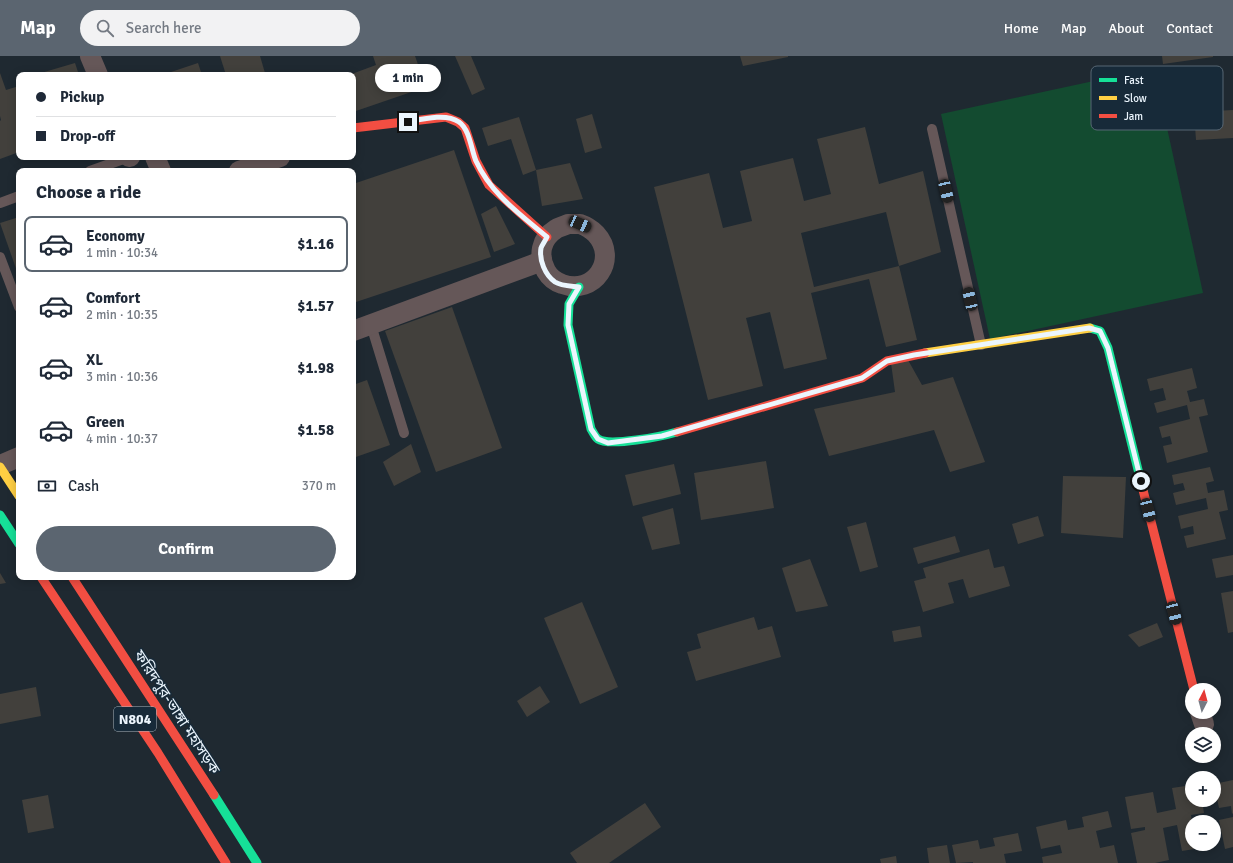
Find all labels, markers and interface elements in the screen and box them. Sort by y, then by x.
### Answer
search box [80,10,360,46]
text: Map [20,16,56,40]
icon: search [94,17,116,39]
text: Search here [126,19,201,37]
text: Home [1004,20,1039,37]
text: Map [1061,20,1086,37]
text: About [1108,20,1144,37]
text: Contact [1166,20,1213,37]
callout: 1 min [375,64,441,92]
legend [1091,66,1223,130]
text: 1 min [392,70,424,86]
text: Fast [1124,74,1144,87]
text: Pickup [60,88,104,106]
text: Slow [1124,92,1147,105]
text: Jam [1124,110,1143,123]
route end [399,113,417,131]
text: Drop-off [60,127,115,145]
car [937,178,955,204]
text: Choose a ride [36,181,141,203]
car [567,214,593,234]
icon: car [38,226,74,262]
text: Economy [86,227,145,245]
text: $1.16 [297,235,334,253]
text: 1 min · 10:34 [86,245,158,261]
car [961,286,979,312]
icon: car [38,288,74,324]
text: Comfort [86,289,140,307]
text: $1.57 [297,297,334,315]
text: 2 min · 10:35 [86,307,158,323]
icon: car [38,350,74,386]
text: XL [86,351,103,369]
text: $1.98 [297,359,334,377]
text: 3 min · 10:36 [86,369,158,385]
icon: car [38,412,74,448]
text: Green [86,413,125,431]
text: $1.58 [297,421,334,439]
text: 4 min · 10:37 [86,431,158,447]
route start [1132,472,1150,490]
icon: cash [36,475,58,497]
text: Cash [68,477,99,495]
text: 370 m [302,478,336,494]
car [1139,497,1157,523]
button: Confirm [36,526,336,572]
car [1165,600,1183,626]
street label: ফরিদপুর-ভাঙ্গা মহাসড়ক [130,646,224,778]
north arrow [1185,683,1221,719]
map controls [1185,683,1221,851]
road number: N804 [114,707,156,731]
button: layers [1185,727,1221,763]
button: + [1185,771,1221,807]
button: − [1185,815,1221,851]

